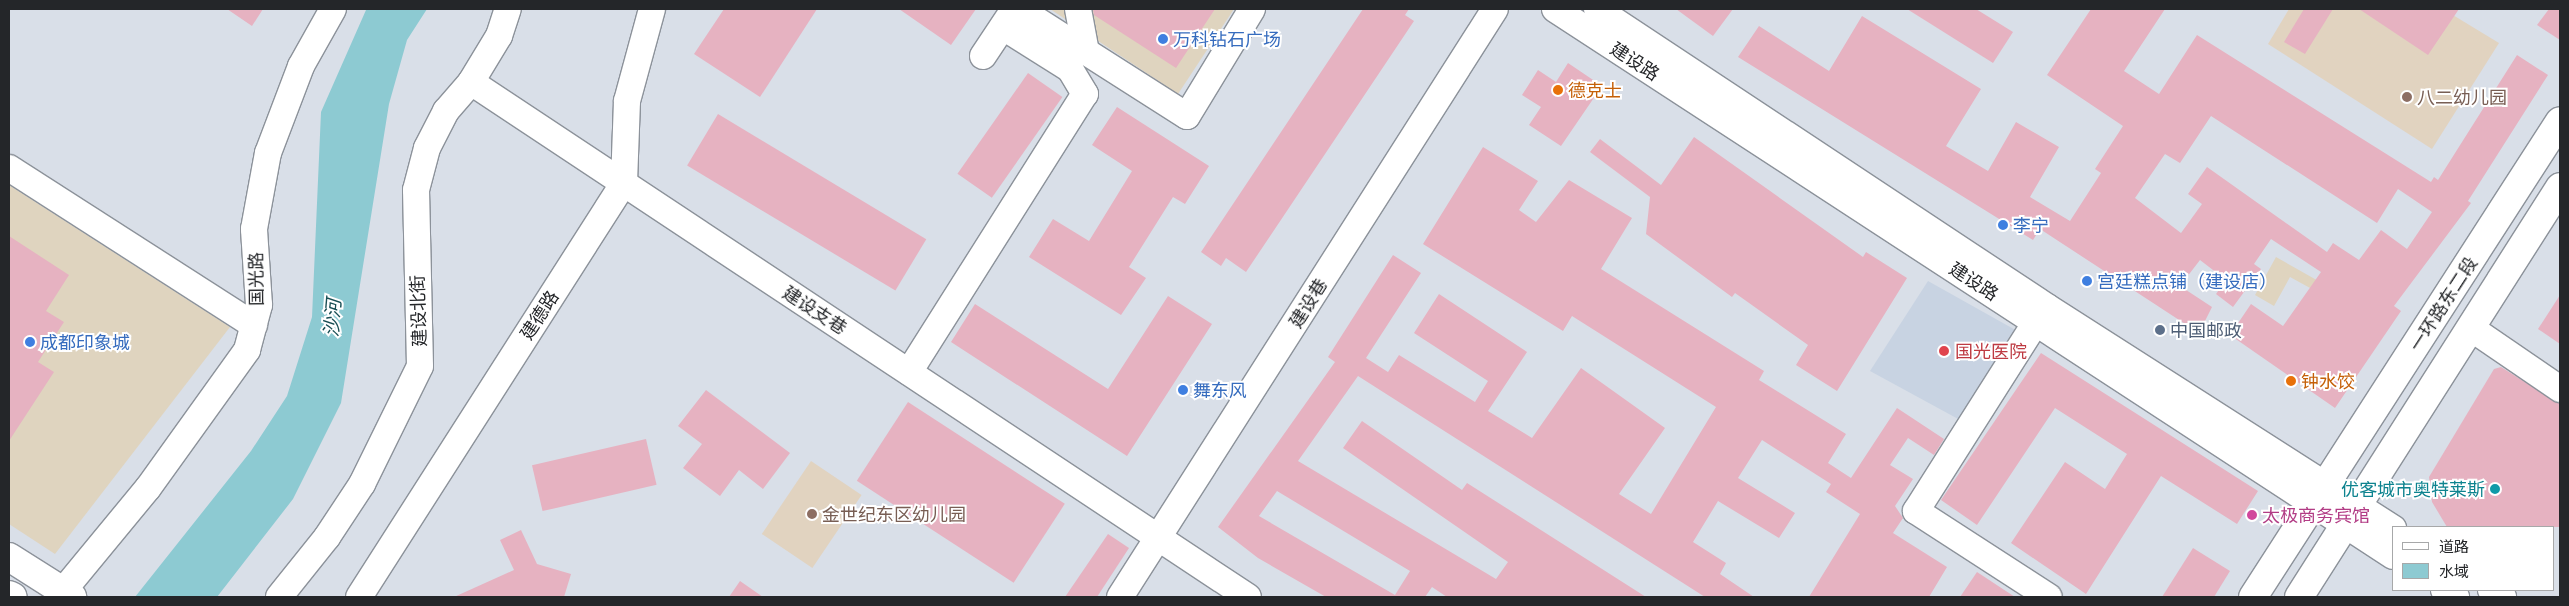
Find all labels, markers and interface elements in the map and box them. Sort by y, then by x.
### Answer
place label: 万科钻石广场 [1173,28,1281,50]
marker: 万科钻石广场 [1157,33,1169,45]
street label: 建设路 [1606,37,1664,85]
place label: 德克士 [1568,79,1622,101]
marker: 德克士 [1552,84,1564,96]
place label: 八二幼儿园 [2417,86,2507,108]
marker: 八二幼儿园 [2401,91,2413,103]
place label: 李宁 [2013,214,2049,236]
marker: 李宁 [1997,219,2009,231]
street label: 国光路 [245,252,267,306]
street label: 一环路东二段 [2405,253,2481,355]
street label: 建设路 [1945,257,2003,305]
place label: 宫廷糕点铺（建设店） [2097,270,2277,292]
street label: 建设巷 [1285,274,1331,332]
street label: 建设北街 [406,275,430,347]
marker: 宫廷糕点铺（建设店） [2081,275,2093,287]
street label: 建设支巷 [779,281,851,339]
street label: 建德路 [515,286,563,344]
water label: 沙河 [320,298,346,338]
place label: 中国邮政 [2170,319,2242,341]
marker: 中国邮政 [2154,324,2166,336]
place label: 成都印象城 [40,331,130,353]
marker: 成都印象城 [24,336,36,348]
place label: 国光医院 [1955,340,2027,362]
marker: 国光医院 [1937,344,1951,358]
place label: 钟水饺 [2301,370,2355,392]
marker: 钟水饺 [2285,375,2297,387]
place label: 舞东风 [1193,379,1247,401]
marker: 舞东风 [1177,384,1189,396]
place label: 优客城市奥特莱斯 [2341,478,2485,500]
marker: 优客城市奥特莱斯 [2489,483,2501,495]
place label: 金世纪东区幼儿园 [822,503,966,525]
place label: 太极商务宾馆 [2262,504,2370,526]
marker: 金世纪东区幼儿园 [806,508,818,520]
marker: 太极商务宾馆 [2246,509,2258,521]
legend [2392,526,2554,591]
text: 道路 [2439,538,2469,555]
text: 水域 [2439,563,2469,580]

